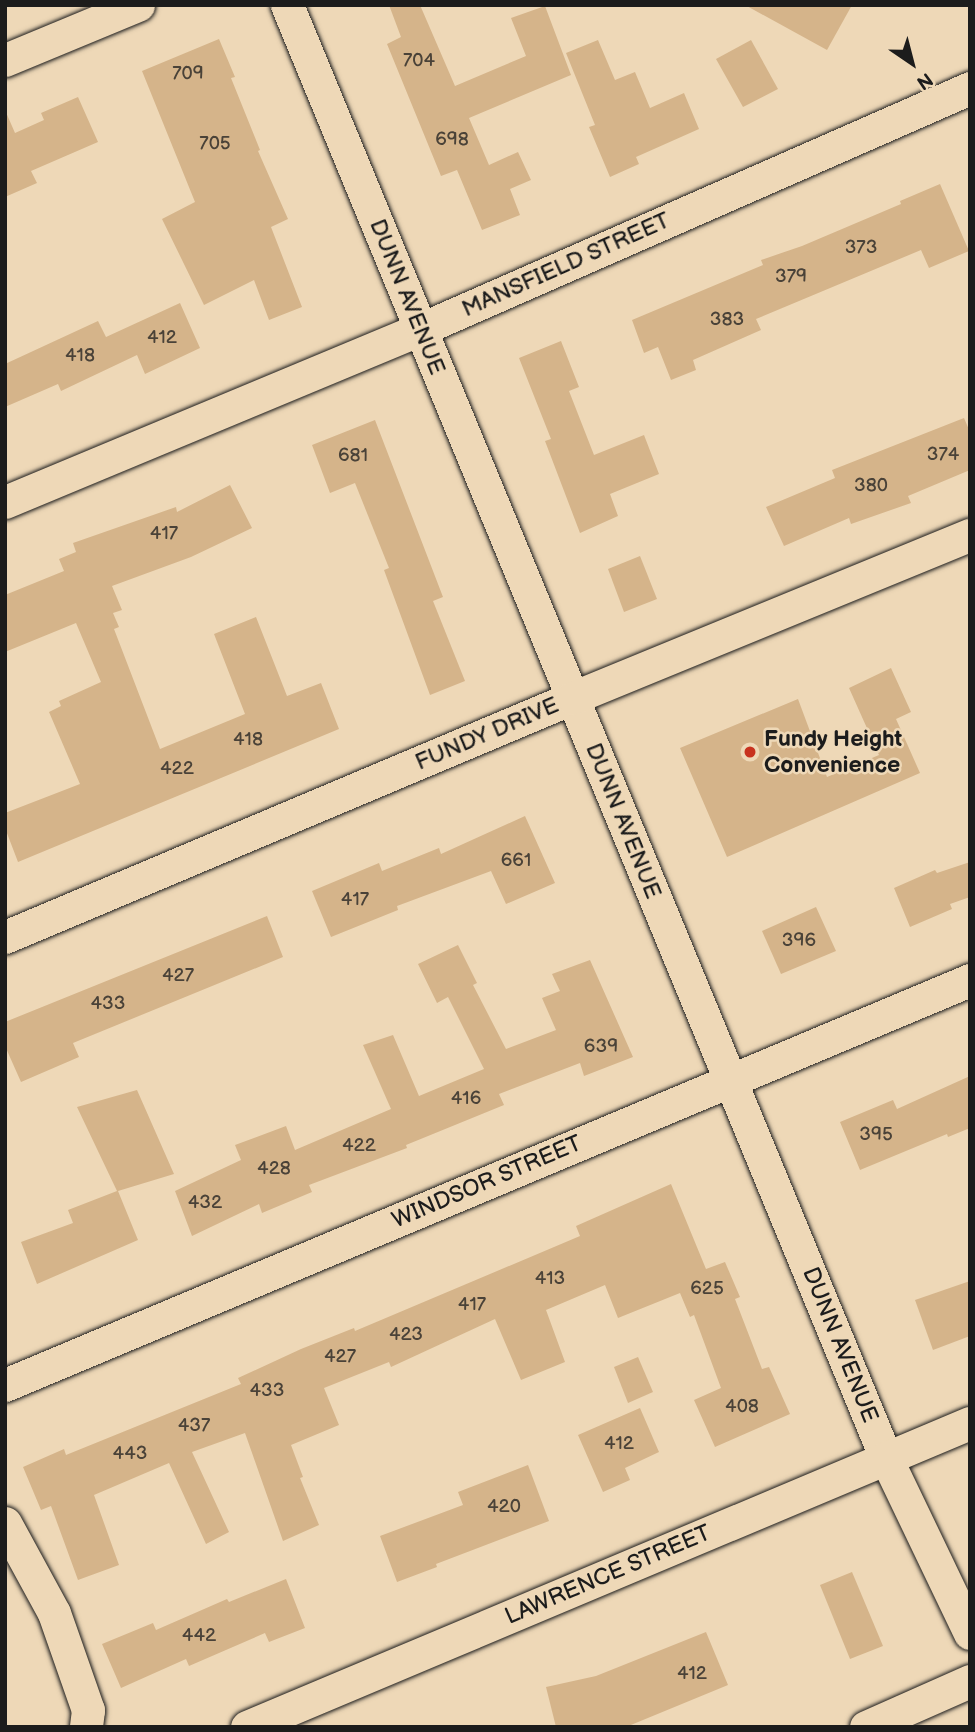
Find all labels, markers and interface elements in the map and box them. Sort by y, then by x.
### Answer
north arrow [877,28,947,98]
house number: 704 [403,50,435,72]
house number: 709 [172,63,204,85]
text: N [912,67,937,94]
house number: 698 [435,129,469,151]
house number: 705 [199,133,231,155]
street label: MANSFIELD STREET [458,207,674,323]
street label: DUNN AVENUE [363,215,451,379]
house number: 373 [845,237,877,259]
house number: 379 [775,266,807,288]
house number: 383 [710,309,744,331]
house number: 412 [147,327,177,349]
house number: 418 [65,345,95,367]
house number: 374 [927,444,959,466]
house number: 681 [338,445,368,467]
house number: 380 [854,475,888,497]
house number: 417 [150,523,178,545]
street label: FUNDY DRIVE [411,691,563,777]
place label: Fundy Height Convenience [764,725,903,779]
house number: 418 [233,729,263,751]
street label: DUNN AVENUE [579,739,667,903]
marker: Fundy Height Convenience [742,744,758,760]
house number: 422 [160,758,194,780]
house number: 661 [501,850,531,872]
house number: 417 [341,889,369,911]
house number: 396 [782,930,816,952]
house number: 427 [162,965,194,987]
house number: 433 [91,993,125,1015]
house number: 639 [584,1036,618,1058]
house number: 416 [451,1088,481,1110]
house number: 395 [859,1124,893,1146]
street label: WINDSOR STREET [388,1129,586,1235]
house number: 422 [342,1135,376,1157]
house number: 428 [257,1158,291,1180]
house number: 432 [188,1192,222,1214]
street label: DUNN AVENUE [796,1263,884,1427]
house number: 413 [535,1268,565,1290]
house number: 625 [690,1278,724,1300]
house number: 417 [458,1294,486,1316]
house number: 423 [389,1324,423,1346]
house number: 427 [324,1346,356,1368]
house number: 433 [250,1380,284,1402]
house number: 408 [725,1396,759,1418]
house number: 437 [178,1415,210,1437]
house number: 412 [604,1433,634,1455]
house number: 443 [113,1443,147,1465]
house number: 420 [487,1496,521,1518]
street label: LAWRENCE STREET [501,1519,715,1631]
house number: 442 [182,1625,216,1647]
house number: 412 [677,1663,707,1685]

